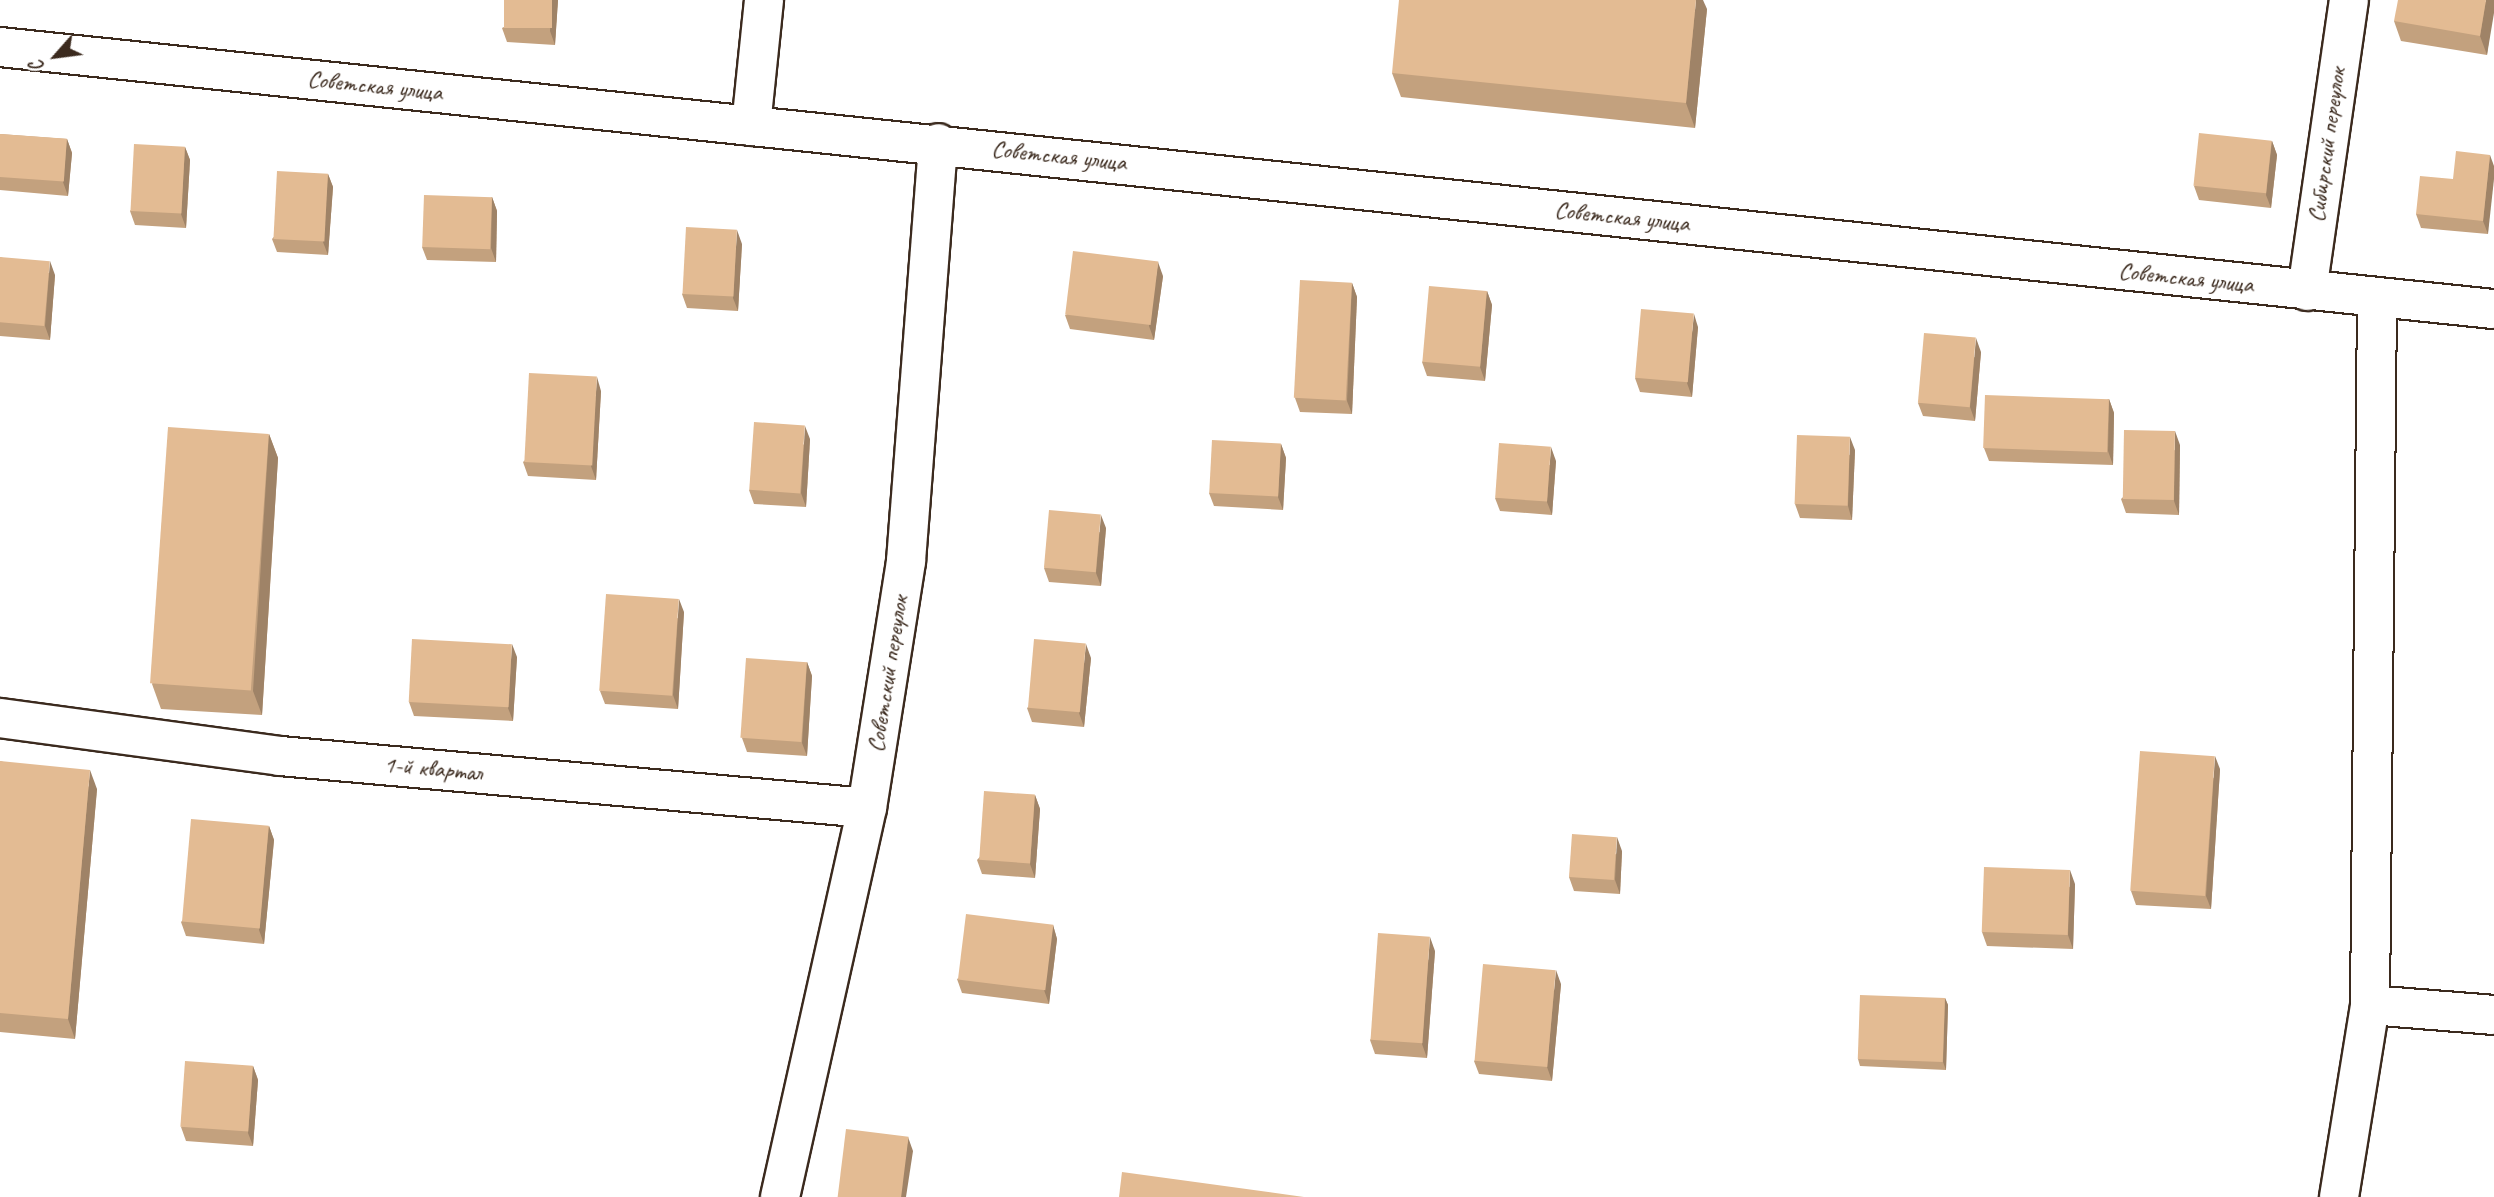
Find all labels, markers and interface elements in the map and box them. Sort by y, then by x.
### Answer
north arrow [21,21,91,91]
text: С [25,56,50,76]
street label: Советская улица [305,64,445,108]
street label: Сибирский переулок [2302,66,2352,224]
street label: Советская улица [989,134,1129,178]
street label: Советская улица [1552,195,1692,239]
street label: Советская улица [2116,256,2256,300]
street label: Советский переулок [861,594,915,754]
street label: 1-й квартал [383,750,483,788]

